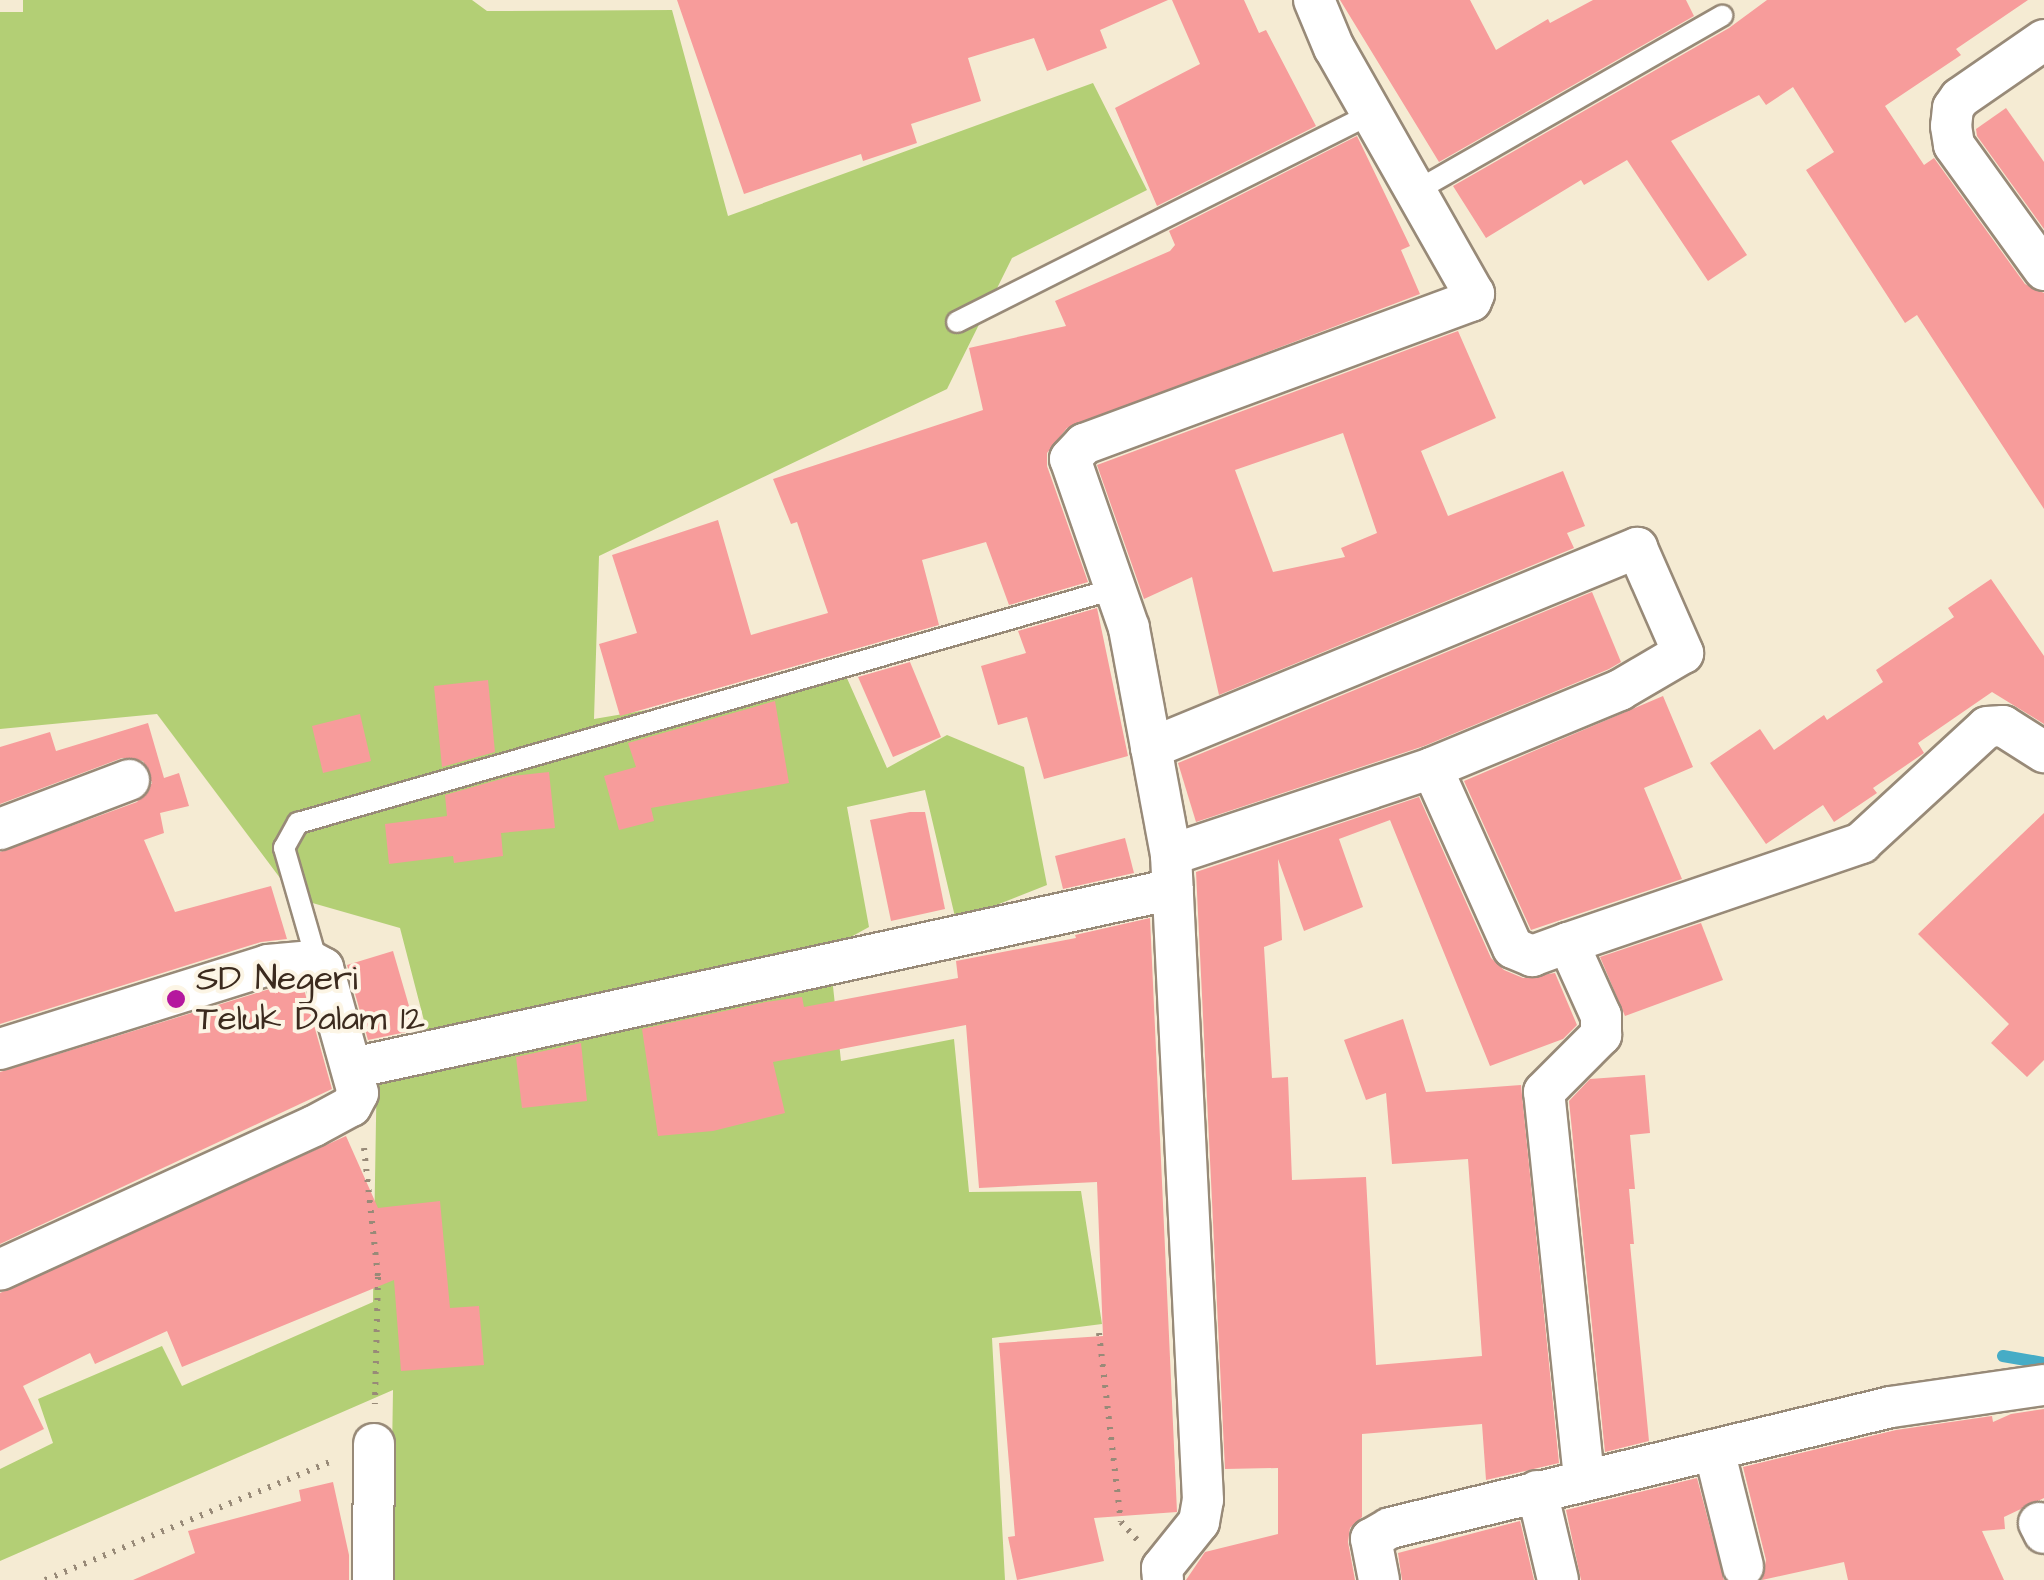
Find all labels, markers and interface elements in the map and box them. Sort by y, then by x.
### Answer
place label: SD Negeri Teluk Dalam 12 [196,958,425,1040]
marker: SD Negeri Teluk Dalam 12 [165,988,187,1010]

